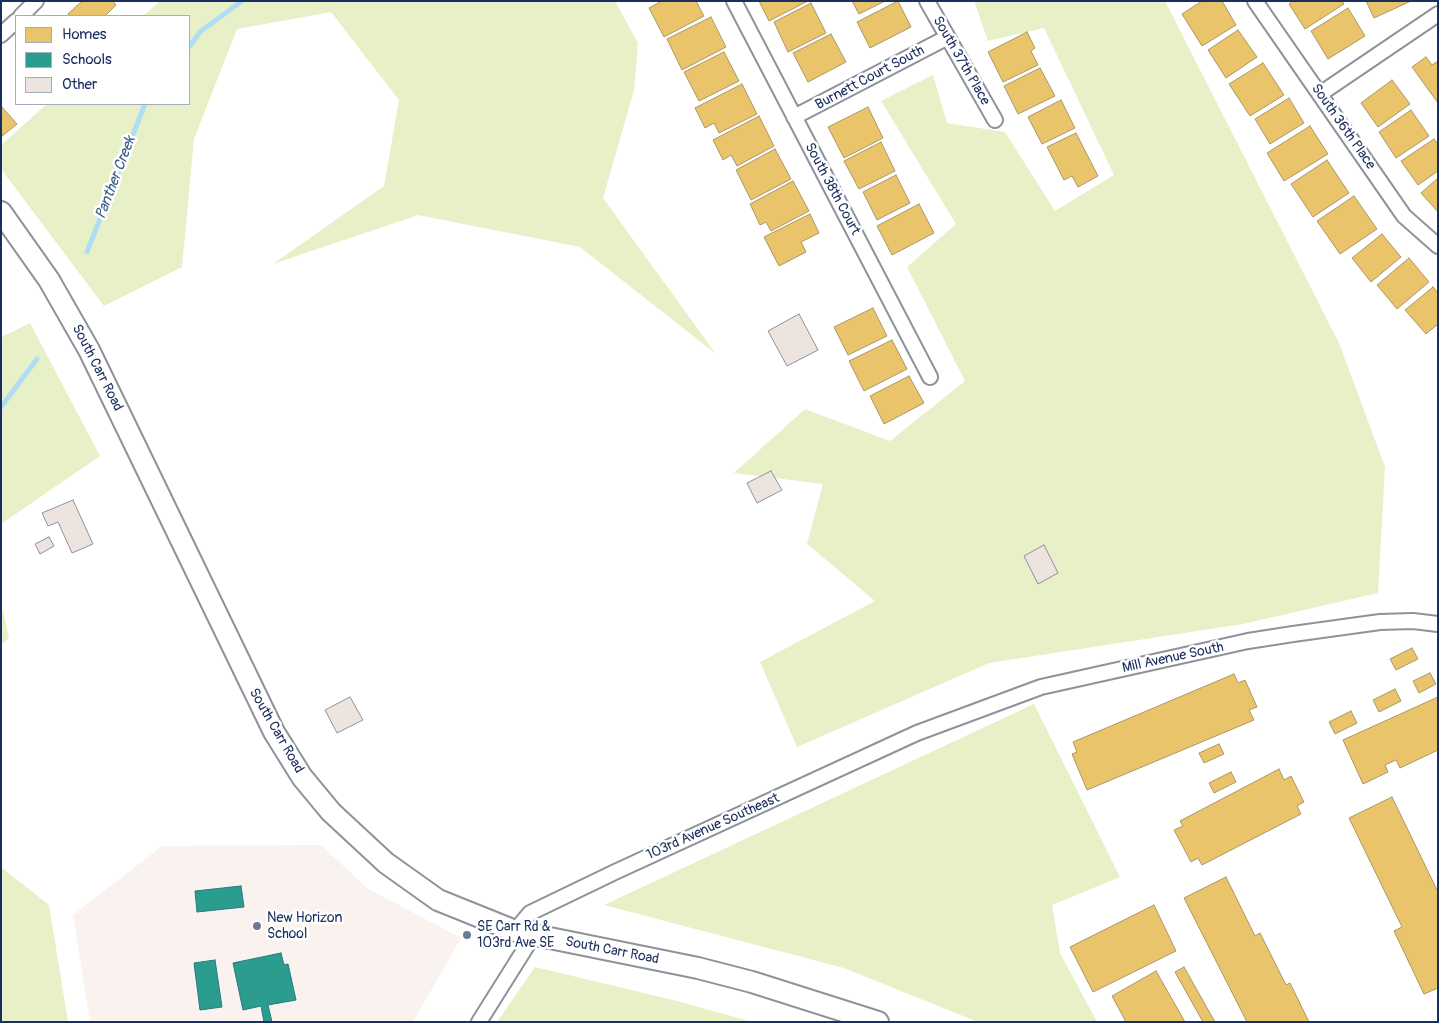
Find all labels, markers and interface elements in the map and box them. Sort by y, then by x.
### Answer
street label: South 37th Place [929,13,993,109]
legend [15,15,190,105]
text: Homes [62,25,107,44]
street label: Burnett Court South [813,42,927,114]
text: Schools [62,50,112,69]
text: Other [62,75,97,94]
street label: South 36th Place [1307,81,1379,173]
water label: Panther Creek [92,134,140,222]
street label: South 38th Court [801,140,863,238]
street label: South Carr Road [68,322,126,414]
street label: Mill Avenue South [1121,639,1225,677]
street label: South Carr Road [245,686,307,776]
street label: 103rd Avenue Southeast [644,790,782,864]
place label: New Horizon School [267,910,342,942]
place label: SE Carr Rd & 103rd Ave SE [477,919,554,952]
marker: New Horizon School [251,920,263,932]
marker: SE Carr Rd & 103rd Ave SE [461,929,473,941]
street label: South Carr Road [564,934,660,968]

